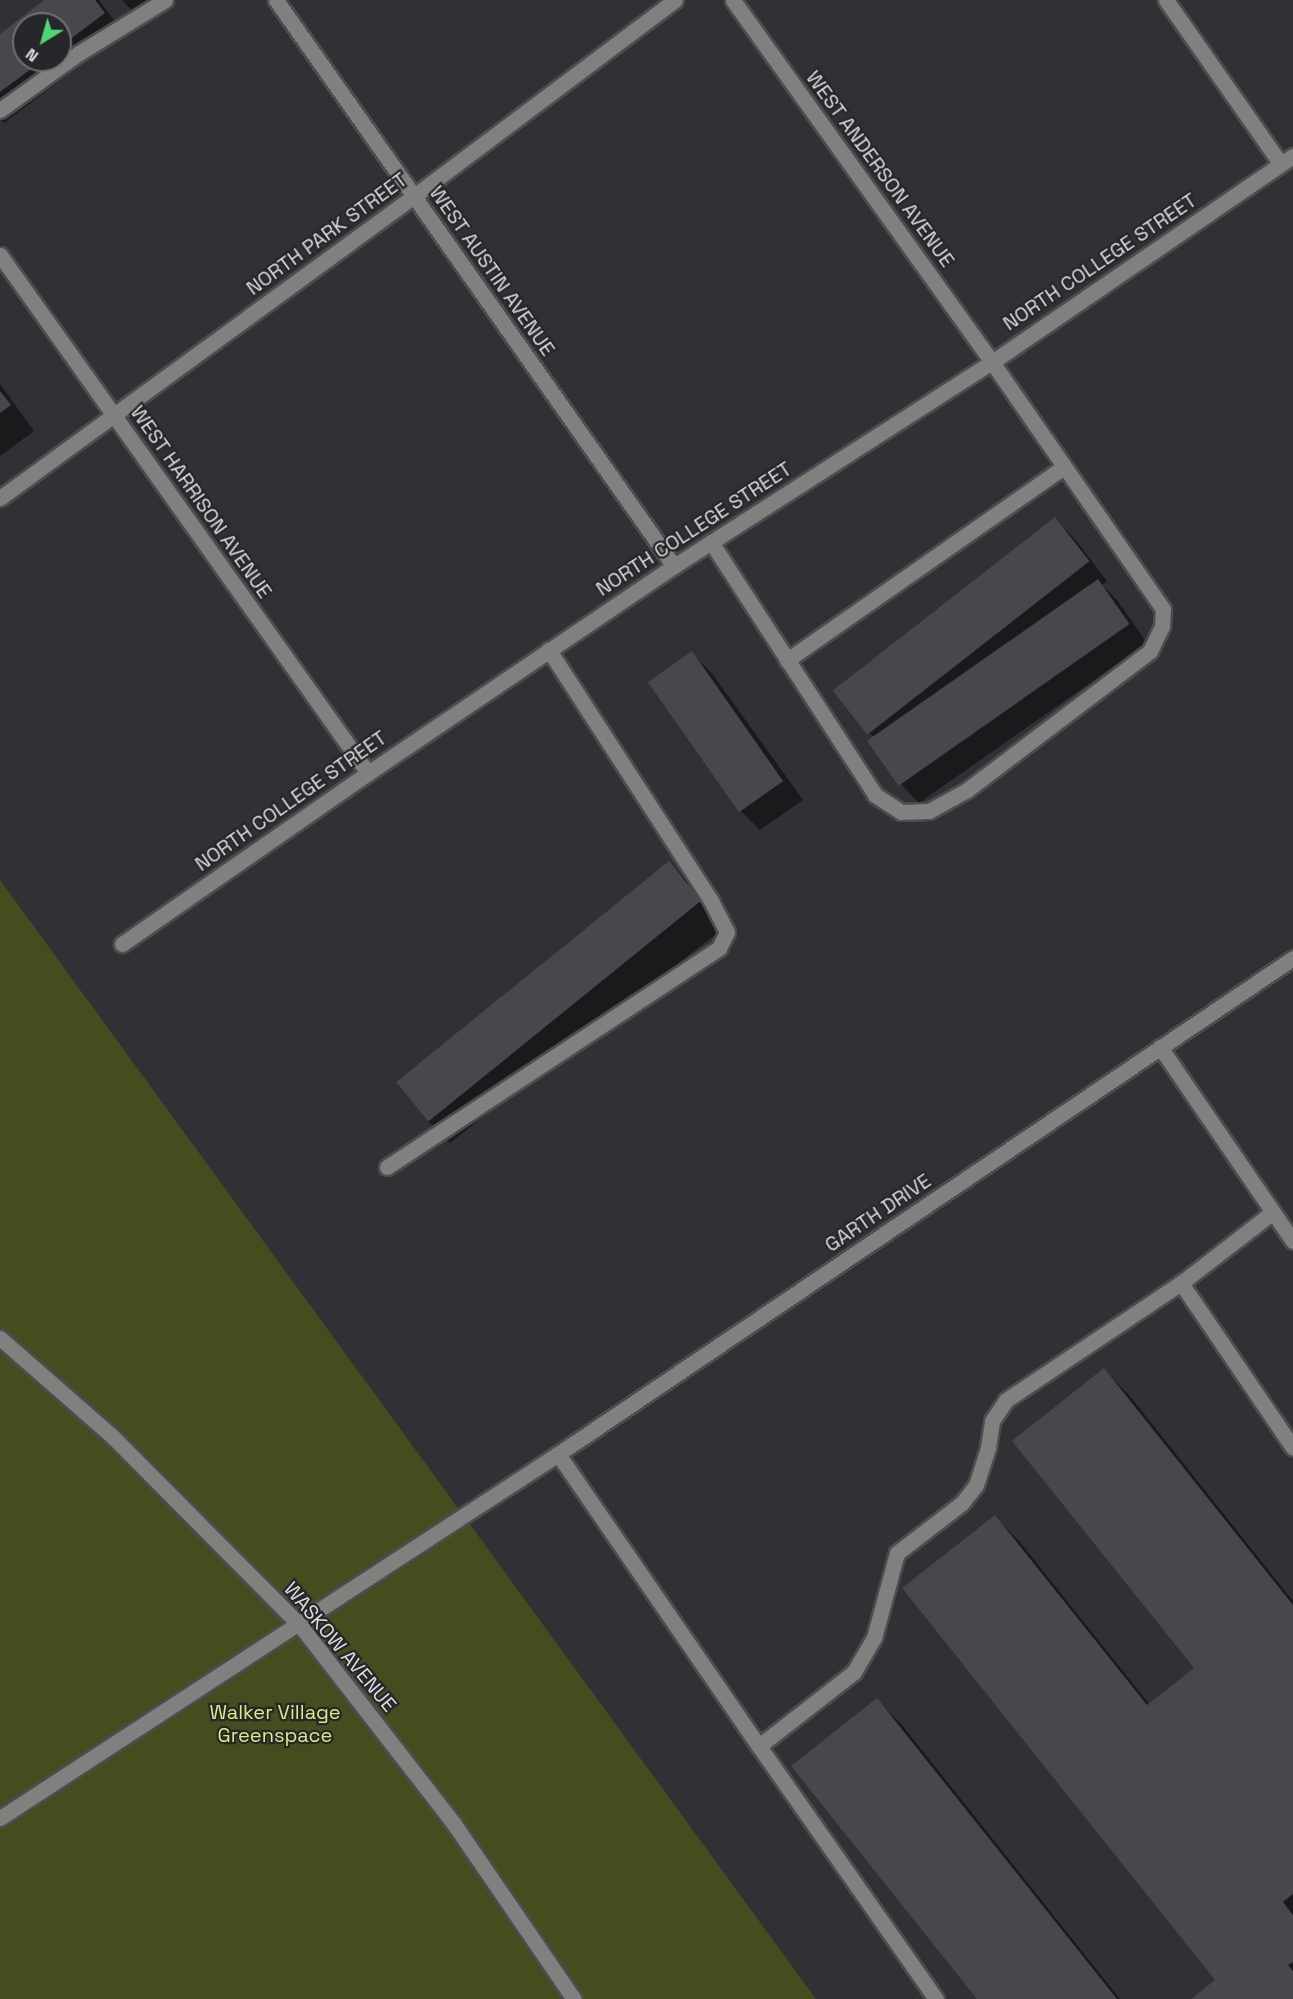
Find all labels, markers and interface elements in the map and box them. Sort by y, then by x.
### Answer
north arrow [12,12,72,72]
text: N [21,44,43,67]
street label: WEST ANDERSON AVENUE [801,66,959,272]
street label: NORTH PARK STREET [242,168,412,300]
street label: WEST AUSTIN AVENUE [424,181,560,361]
street label: NORTH COLLEGE STREET [999,188,1201,336]
street label: WEST HARRISON AVENUE [125,401,277,603]
street label: NORTH COLLEGE STREET [592,457,796,601]
street label: NORTH COLLEGE STREET [191,726,391,876]
street label: GARTH DRIVE [820,1169,936,1257]
street label: WASKOW AVENUE [279,1577,401,1717]
park label: Walker Village Greenspace [209,1701,341,1748]

